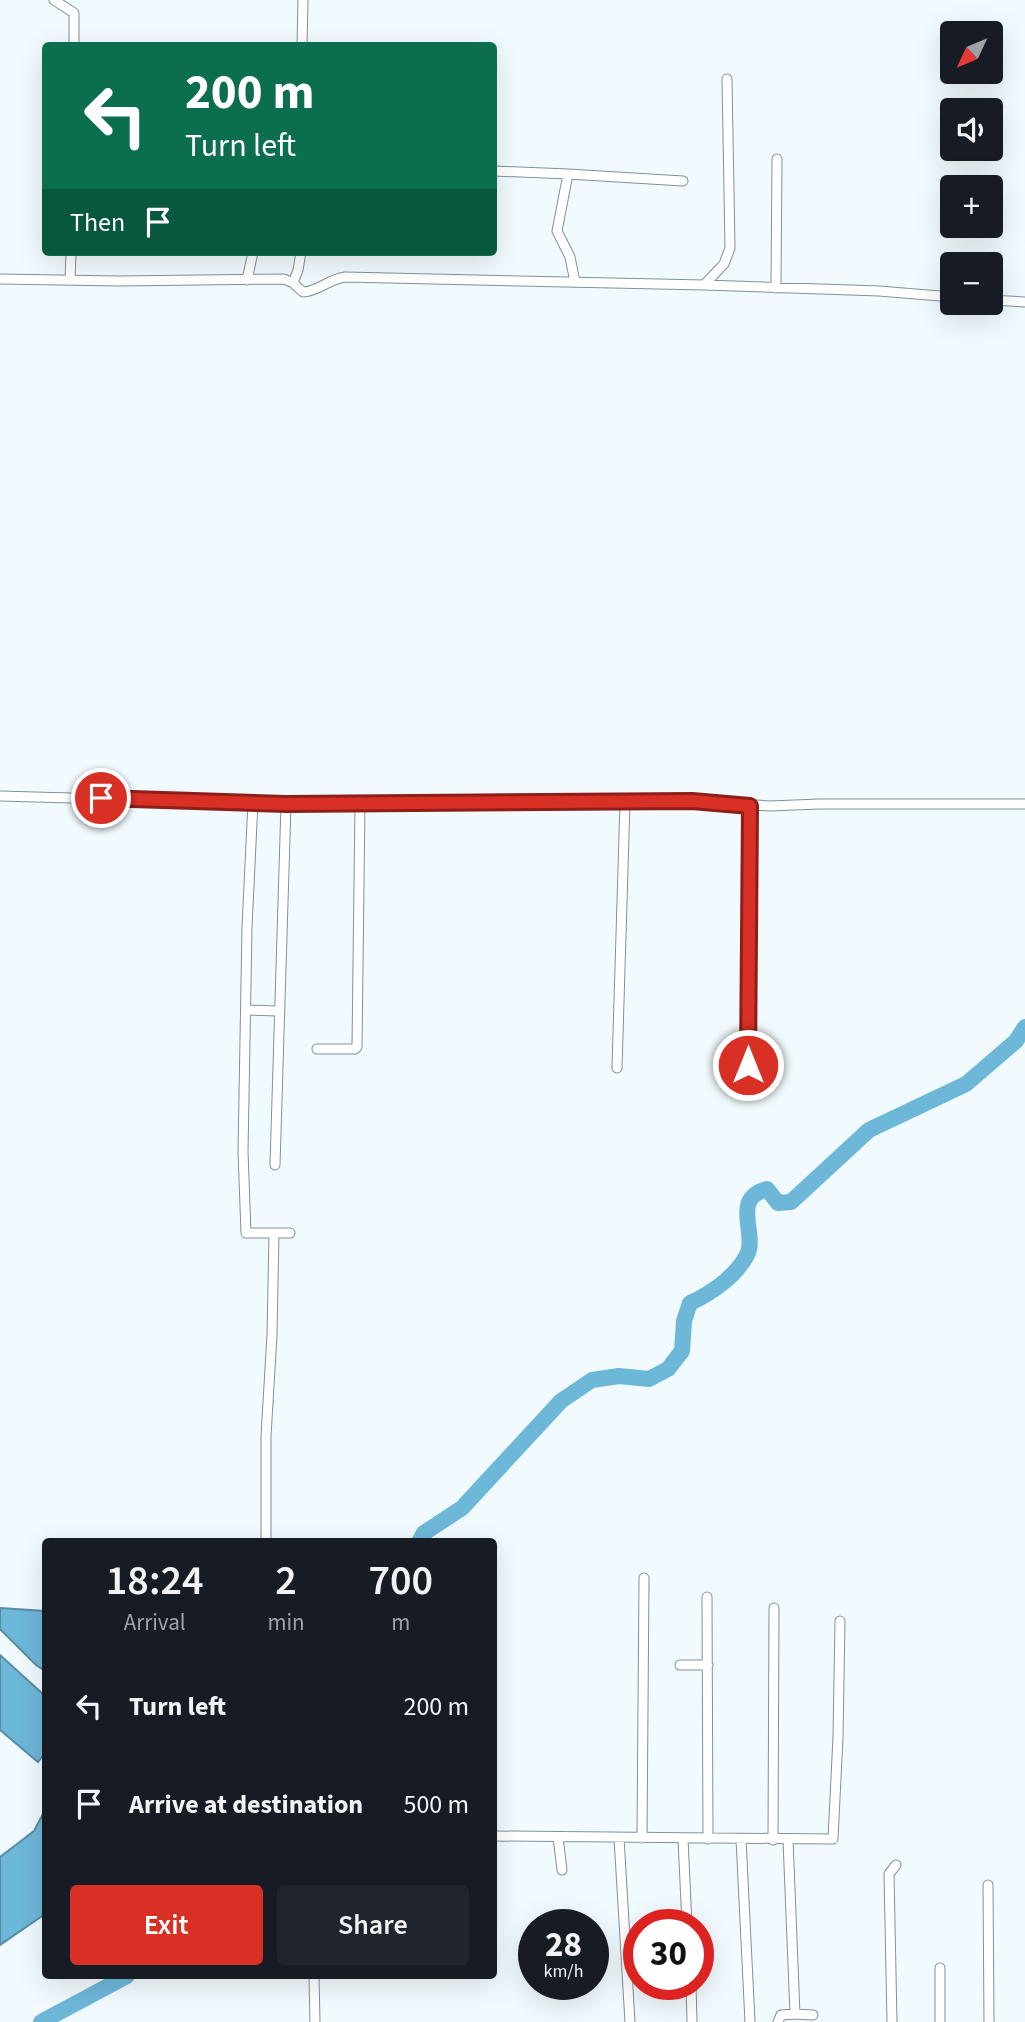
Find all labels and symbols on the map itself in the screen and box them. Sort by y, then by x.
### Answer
north arrow [940,21,1003,84]
pin [71,768,131,828]
position arrow [711,1028,785,1102]
speed limit sign: 30 [623,1909,714,2000]

